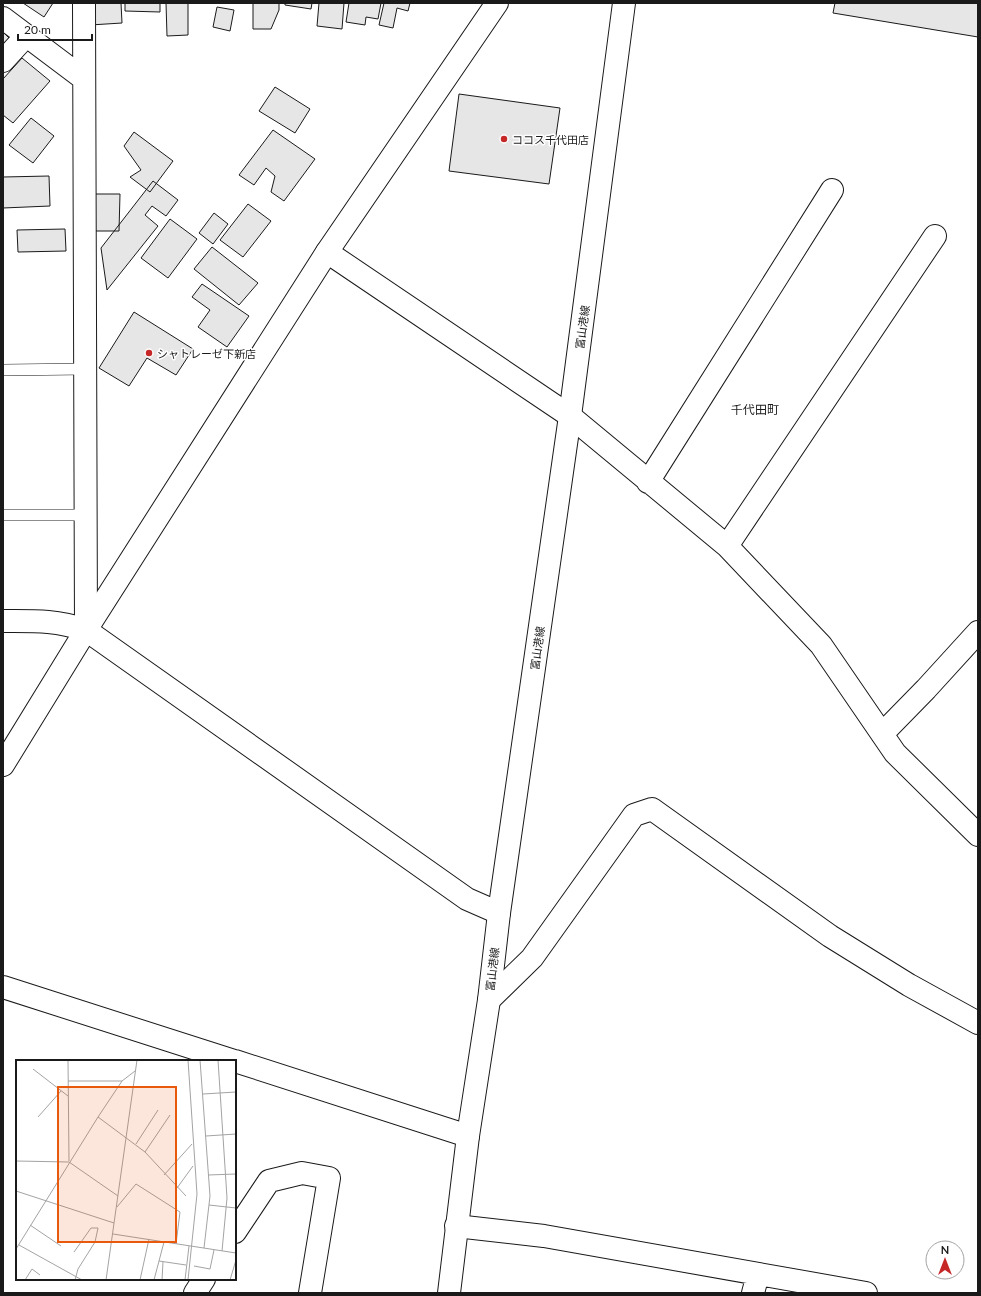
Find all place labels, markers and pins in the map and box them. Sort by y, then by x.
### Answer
place label: ココス千代田店 [512,133,589,146]
marker: ココス千代田店 [499,134,509,144]
place label: シャトレーゼ下新店 [157,347,256,360]
marker: シャトレーゼ下新店 [144,348,154,358]

